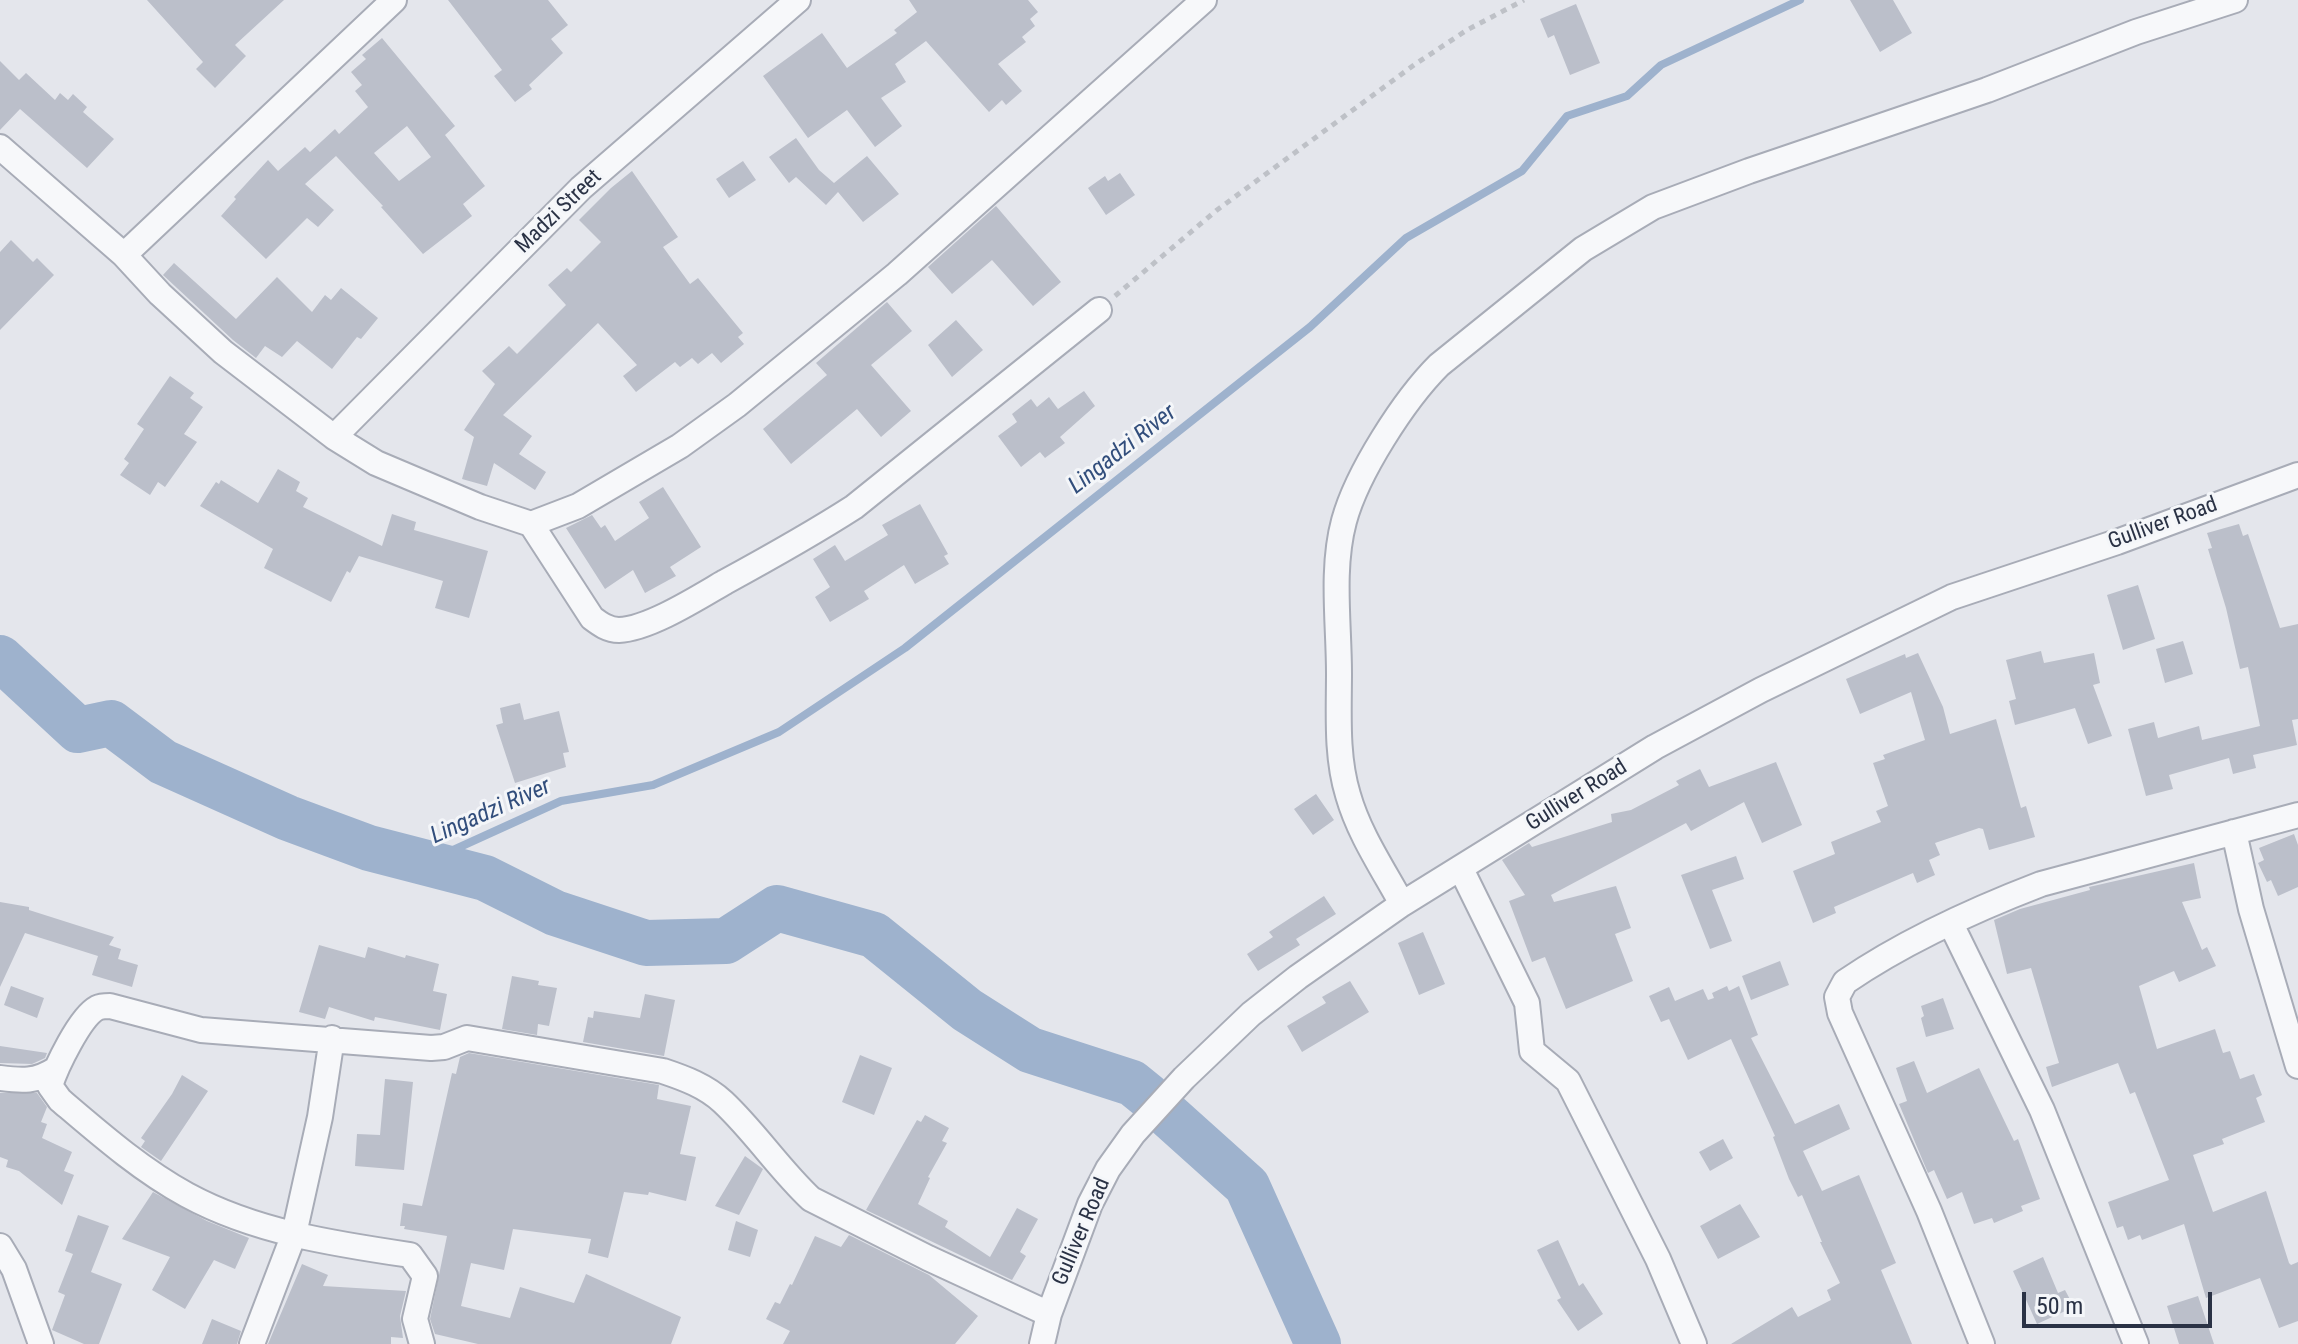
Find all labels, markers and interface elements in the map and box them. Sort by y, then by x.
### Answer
street label: Madzi Street [510,165,608,259]
water label: Lingadzi River [1064,399,1182,501]
street label: Gulliver Road [2105,492,2221,556]
street label: Gulliver Road [1522,755,1632,837]
water label: Lingadzi River [426,773,556,851]
street label: Gulliver Road [1048,1174,1116,1290]
scale bar [2026,1276,2216,1326]
text: 50 m [2036,1292,2083,1320]

